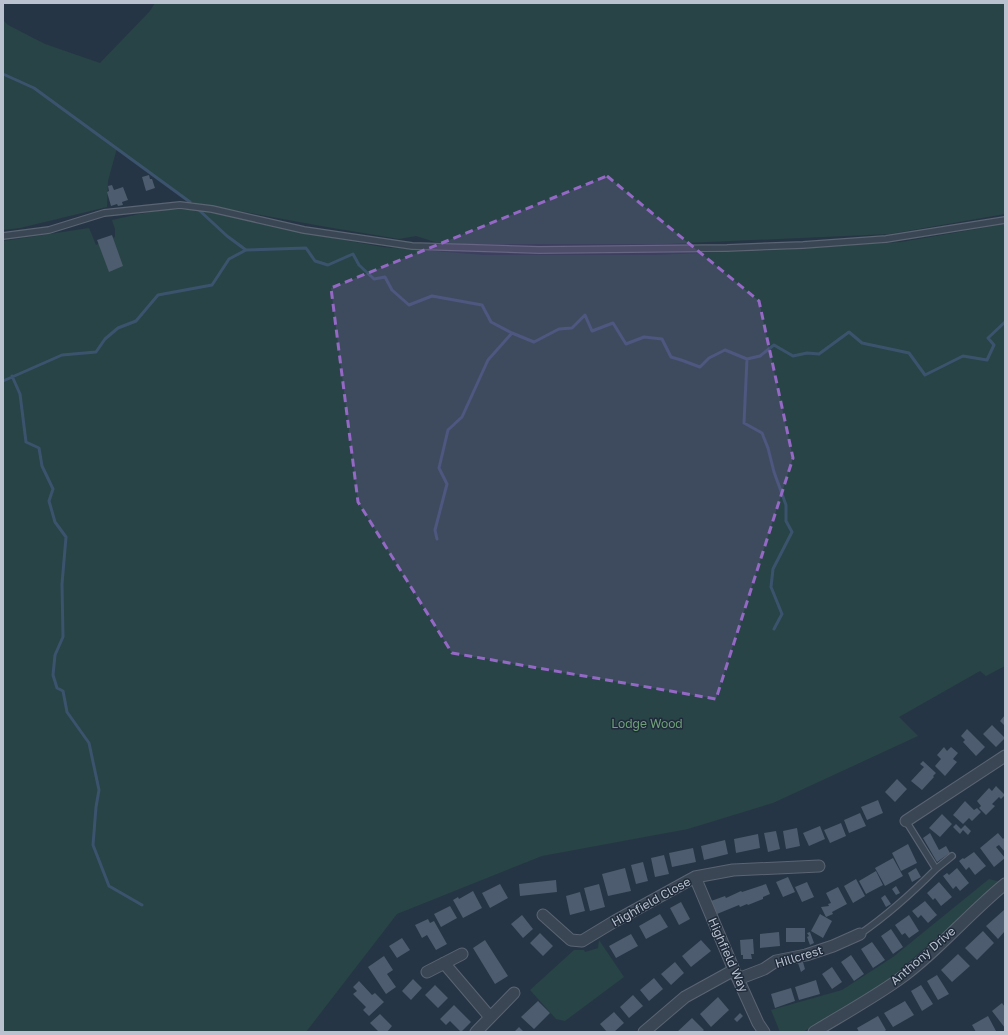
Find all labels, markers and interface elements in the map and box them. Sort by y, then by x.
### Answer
park label: Lodge Wood [611,716,683,731]
street label: Highfield Close [609,874,693,929]
street label: Highfield Way [705,915,752,995]
street label: Anthony Drive [887,923,958,988]
street label: Hillcrest [773,942,825,971]

